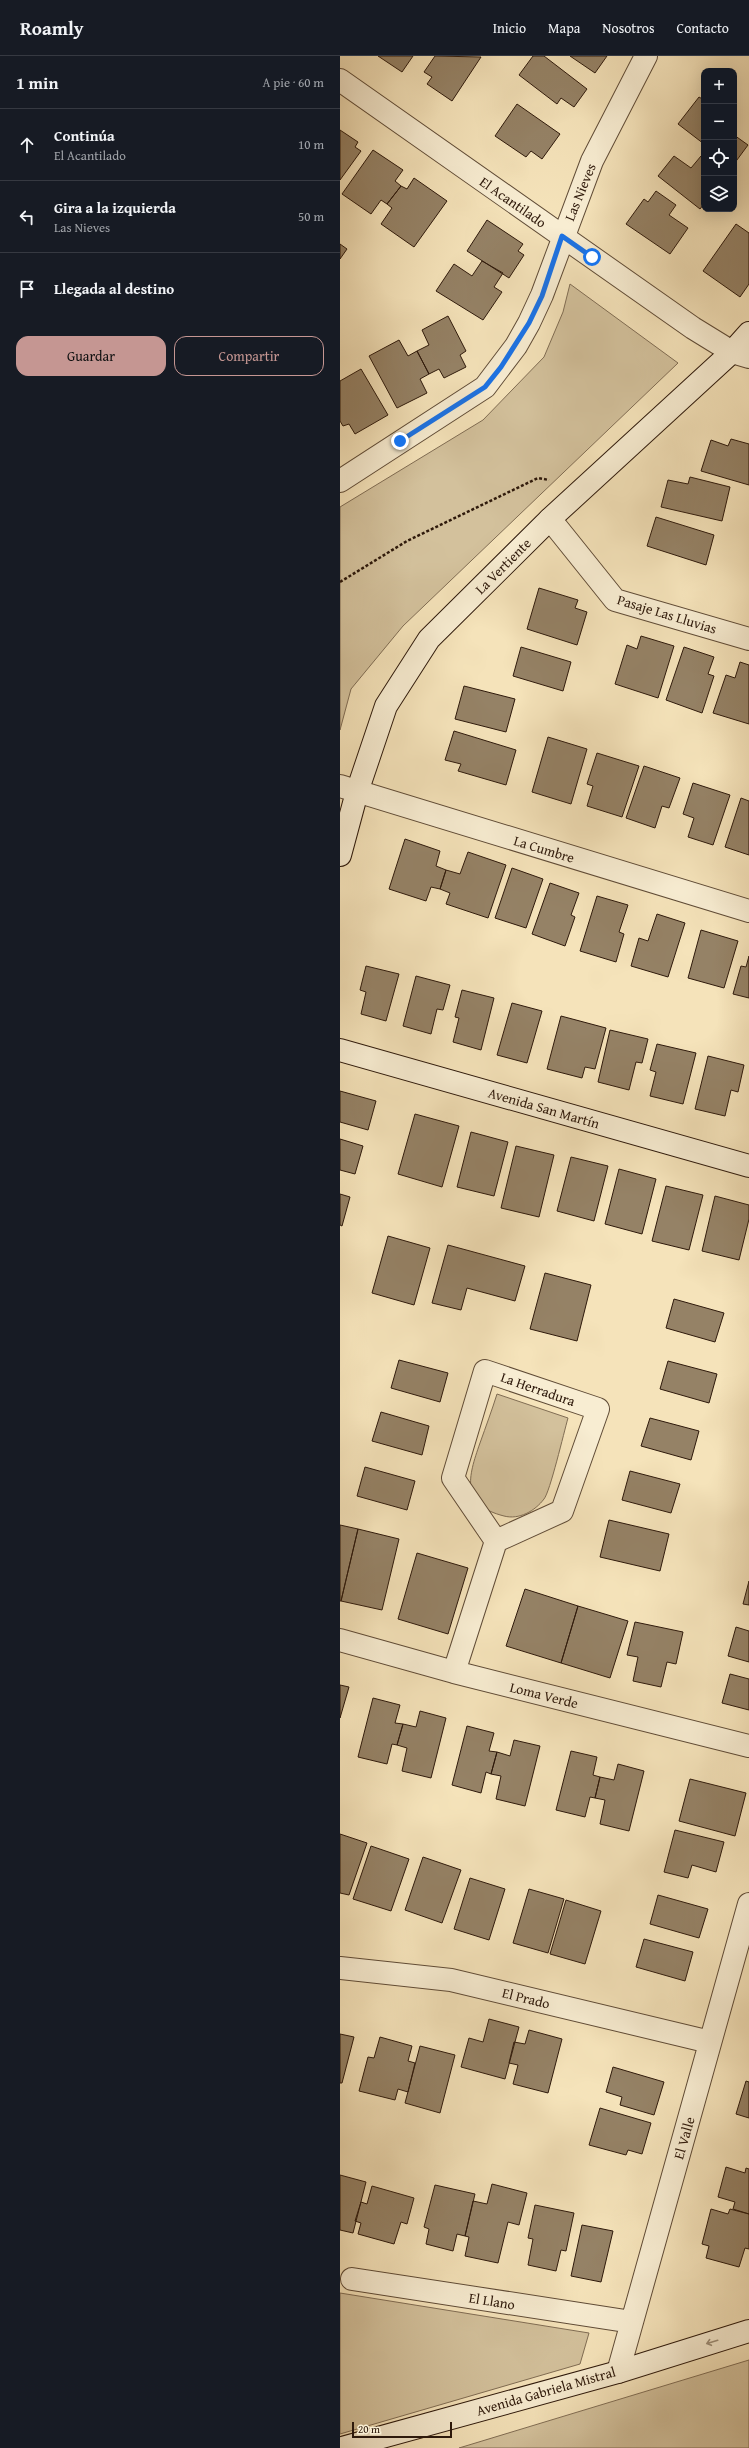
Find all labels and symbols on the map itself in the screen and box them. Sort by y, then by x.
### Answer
street label: Las Nieves [559,160,601,224]
street label: El Acantilado [476,172,550,232]
route start [583,248,601,266]
route end [391,432,409,450]
street label: La Vertiente [470,533,536,599]
street label: Pasaje Las Lluvias [615,589,719,639]
street label: La Cumbre [511,830,577,868]
street label: Avenida San Martín [486,1083,602,1133]
street label: La Herradura [498,1367,578,1411]
street label: Loma Verde [508,1677,581,1713]
street label: El Prado [500,1982,552,2014]
street label: El Valle [668,2114,700,2162]
street label: El Llano [467,2287,517,2315]
one-way arrow [706,2339,718,2347]
street label: Avenida Gabriela Mistral [474,2362,618,2420]
scale bar [352,2420,452,2439]

